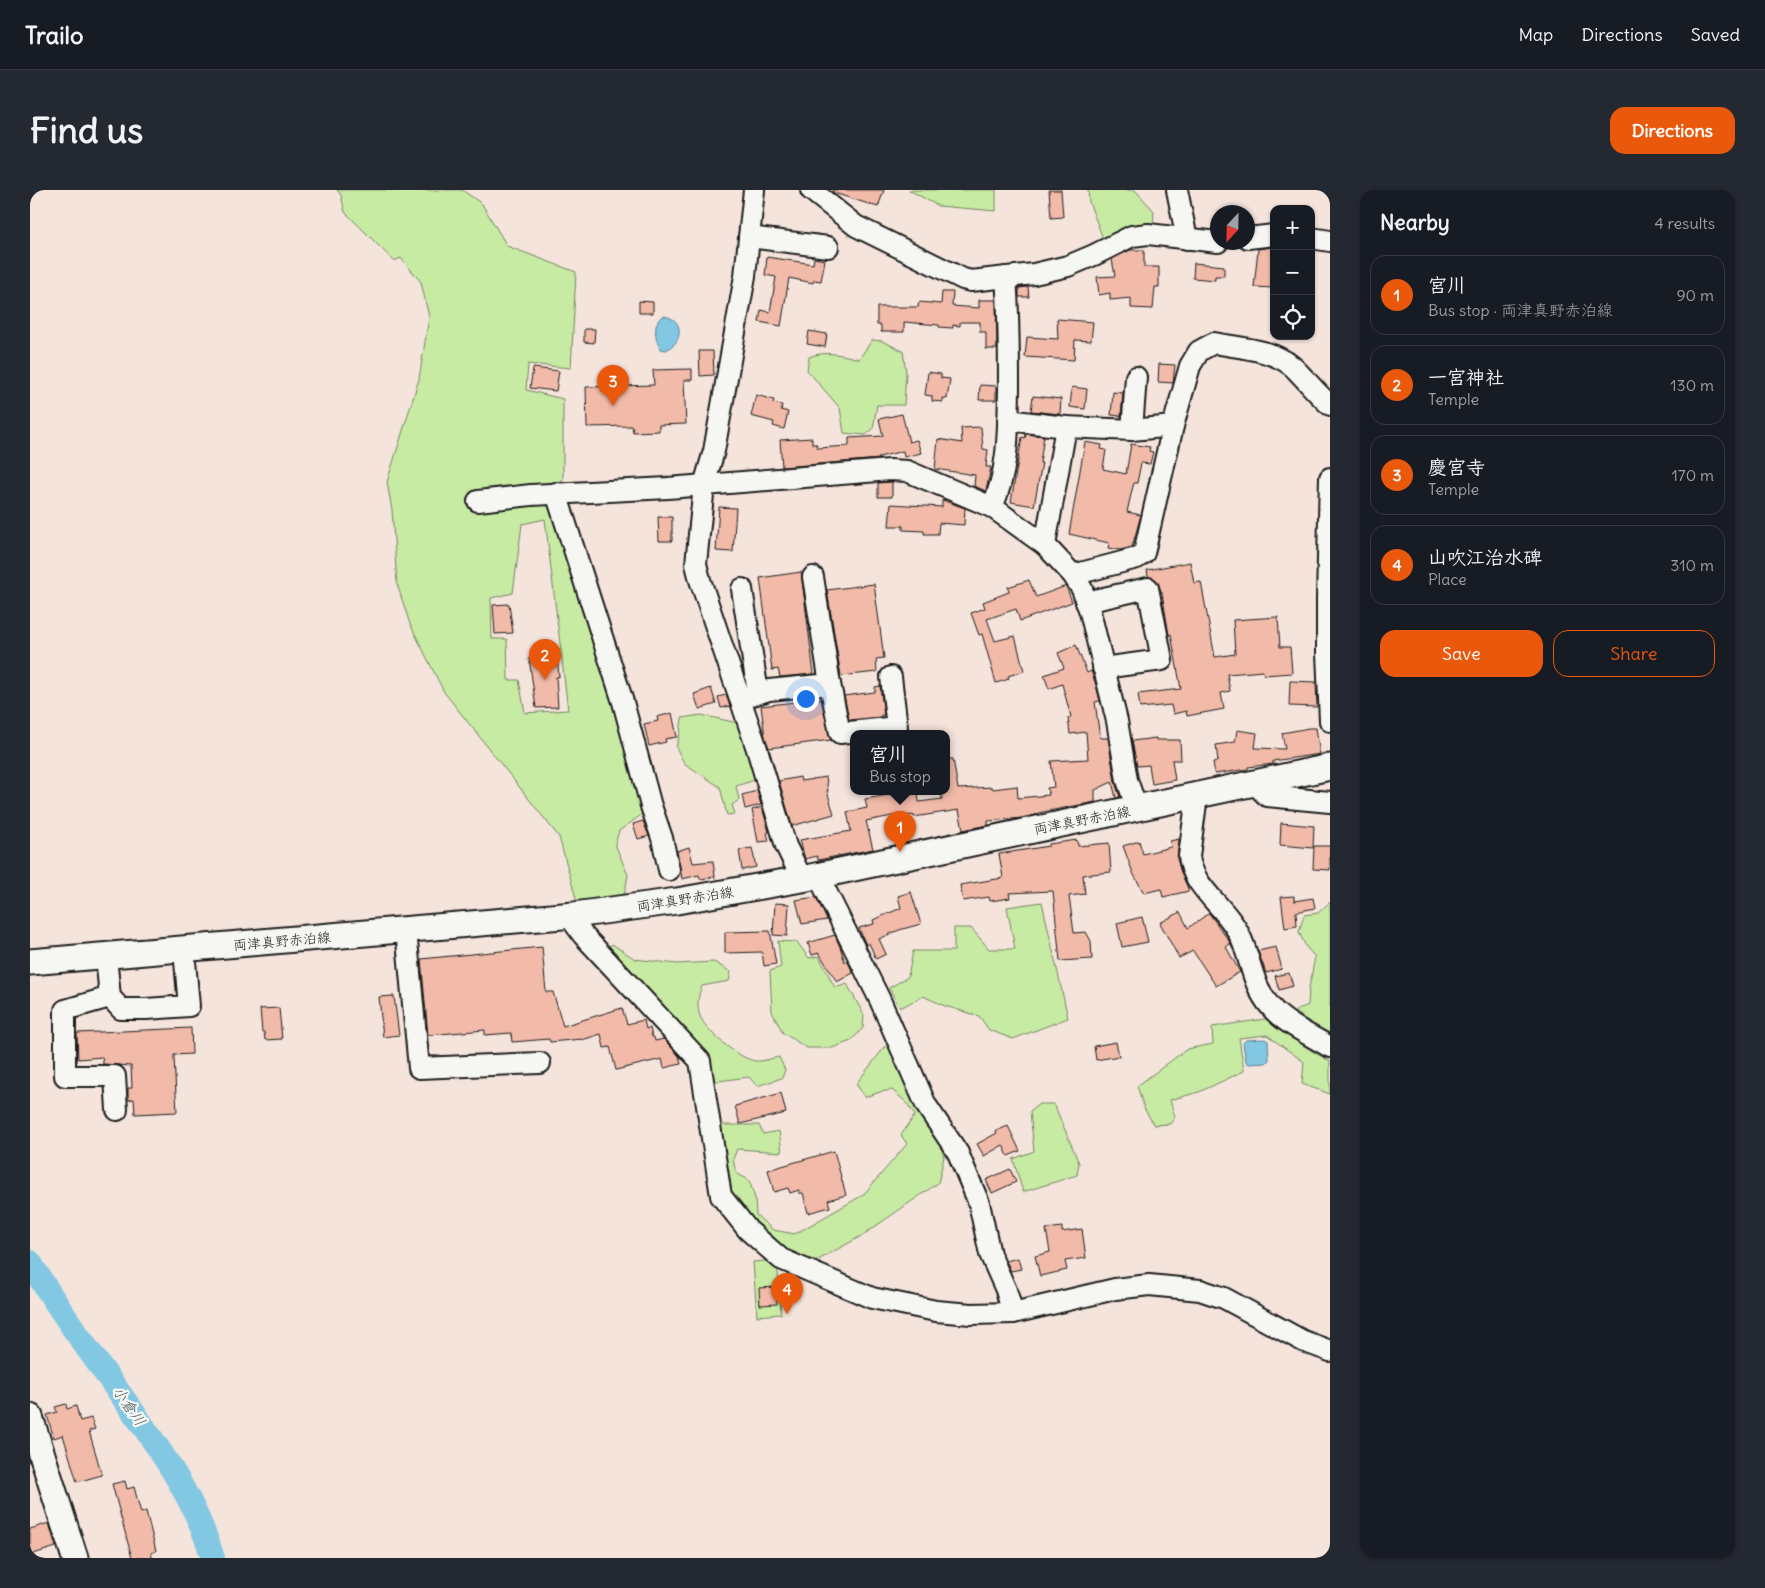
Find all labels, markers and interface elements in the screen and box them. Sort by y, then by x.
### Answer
text: Trailo [25,20,83,50]
text: Map [1518,23,1553,46]
text: Directions [1581,23,1663,46]
text: Saved [1691,23,1740,46]
button: Directions [1610,107,1735,154]
text: Find us [30,108,143,152]
north arrow [1210,205,1255,250]
map controls [1270,205,1315,340]
button: + [1270,205,1315,250]
text: Nearby [1380,209,1450,236]
text: 4 results [1654,213,1715,233]
button: − [1270,250,1315,295]
text: 宮川 [1428,273,1466,297]
text: 1 [1394,285,1400,305]
text: 90 m [1676,285,1714,305]
button: locate [1270,295,1315,340]
text: Bus stop · 両津真野赤泊線 [1428,300,1613,320]
pin: 3 [597,365,629,406]
text: 一宮神社 [1428,365,1504,389]
text: 2 [1393,375,1401,395]
text: 130 m [1670,375,1714,395]
text: Temple [1428,389,1479,409]
text: 慶宮寺 [1428,455,1485,479]
text: 3 [1392,465,1402,485]
text: 170 m [1671,465,1714,485]
text: Temple [1428,479,1479,499]
text: 山吹江治水碑 [1428,545,1542,569]
text: 4 [1392,555,1402,575]
text: 310 m [1670,555,1714,575]
text: Place [1428,569,1467,589]
button: Save [1380,630,1543,677]
button: Share [1553,630,1715,677]
pin: 2 [529,639,561,680]
your location [793,686,819,712]
popup [850,730,950,795]
text: 宮川 [869,742,907,766]
text: Bus stop [869,766,931,786]
street label: 両津真野赤泊線 [1032,802,1132,838]
pin: 1 [884,811,916,852]
street label: 両津真野赤泊線 [635,882,735,916]
street label: 両津真野赤泊線 [232,928,332,954]
pin: 4 [771,1273,803,1314]
water label: 小倉川 [109,1382,150,1430]

